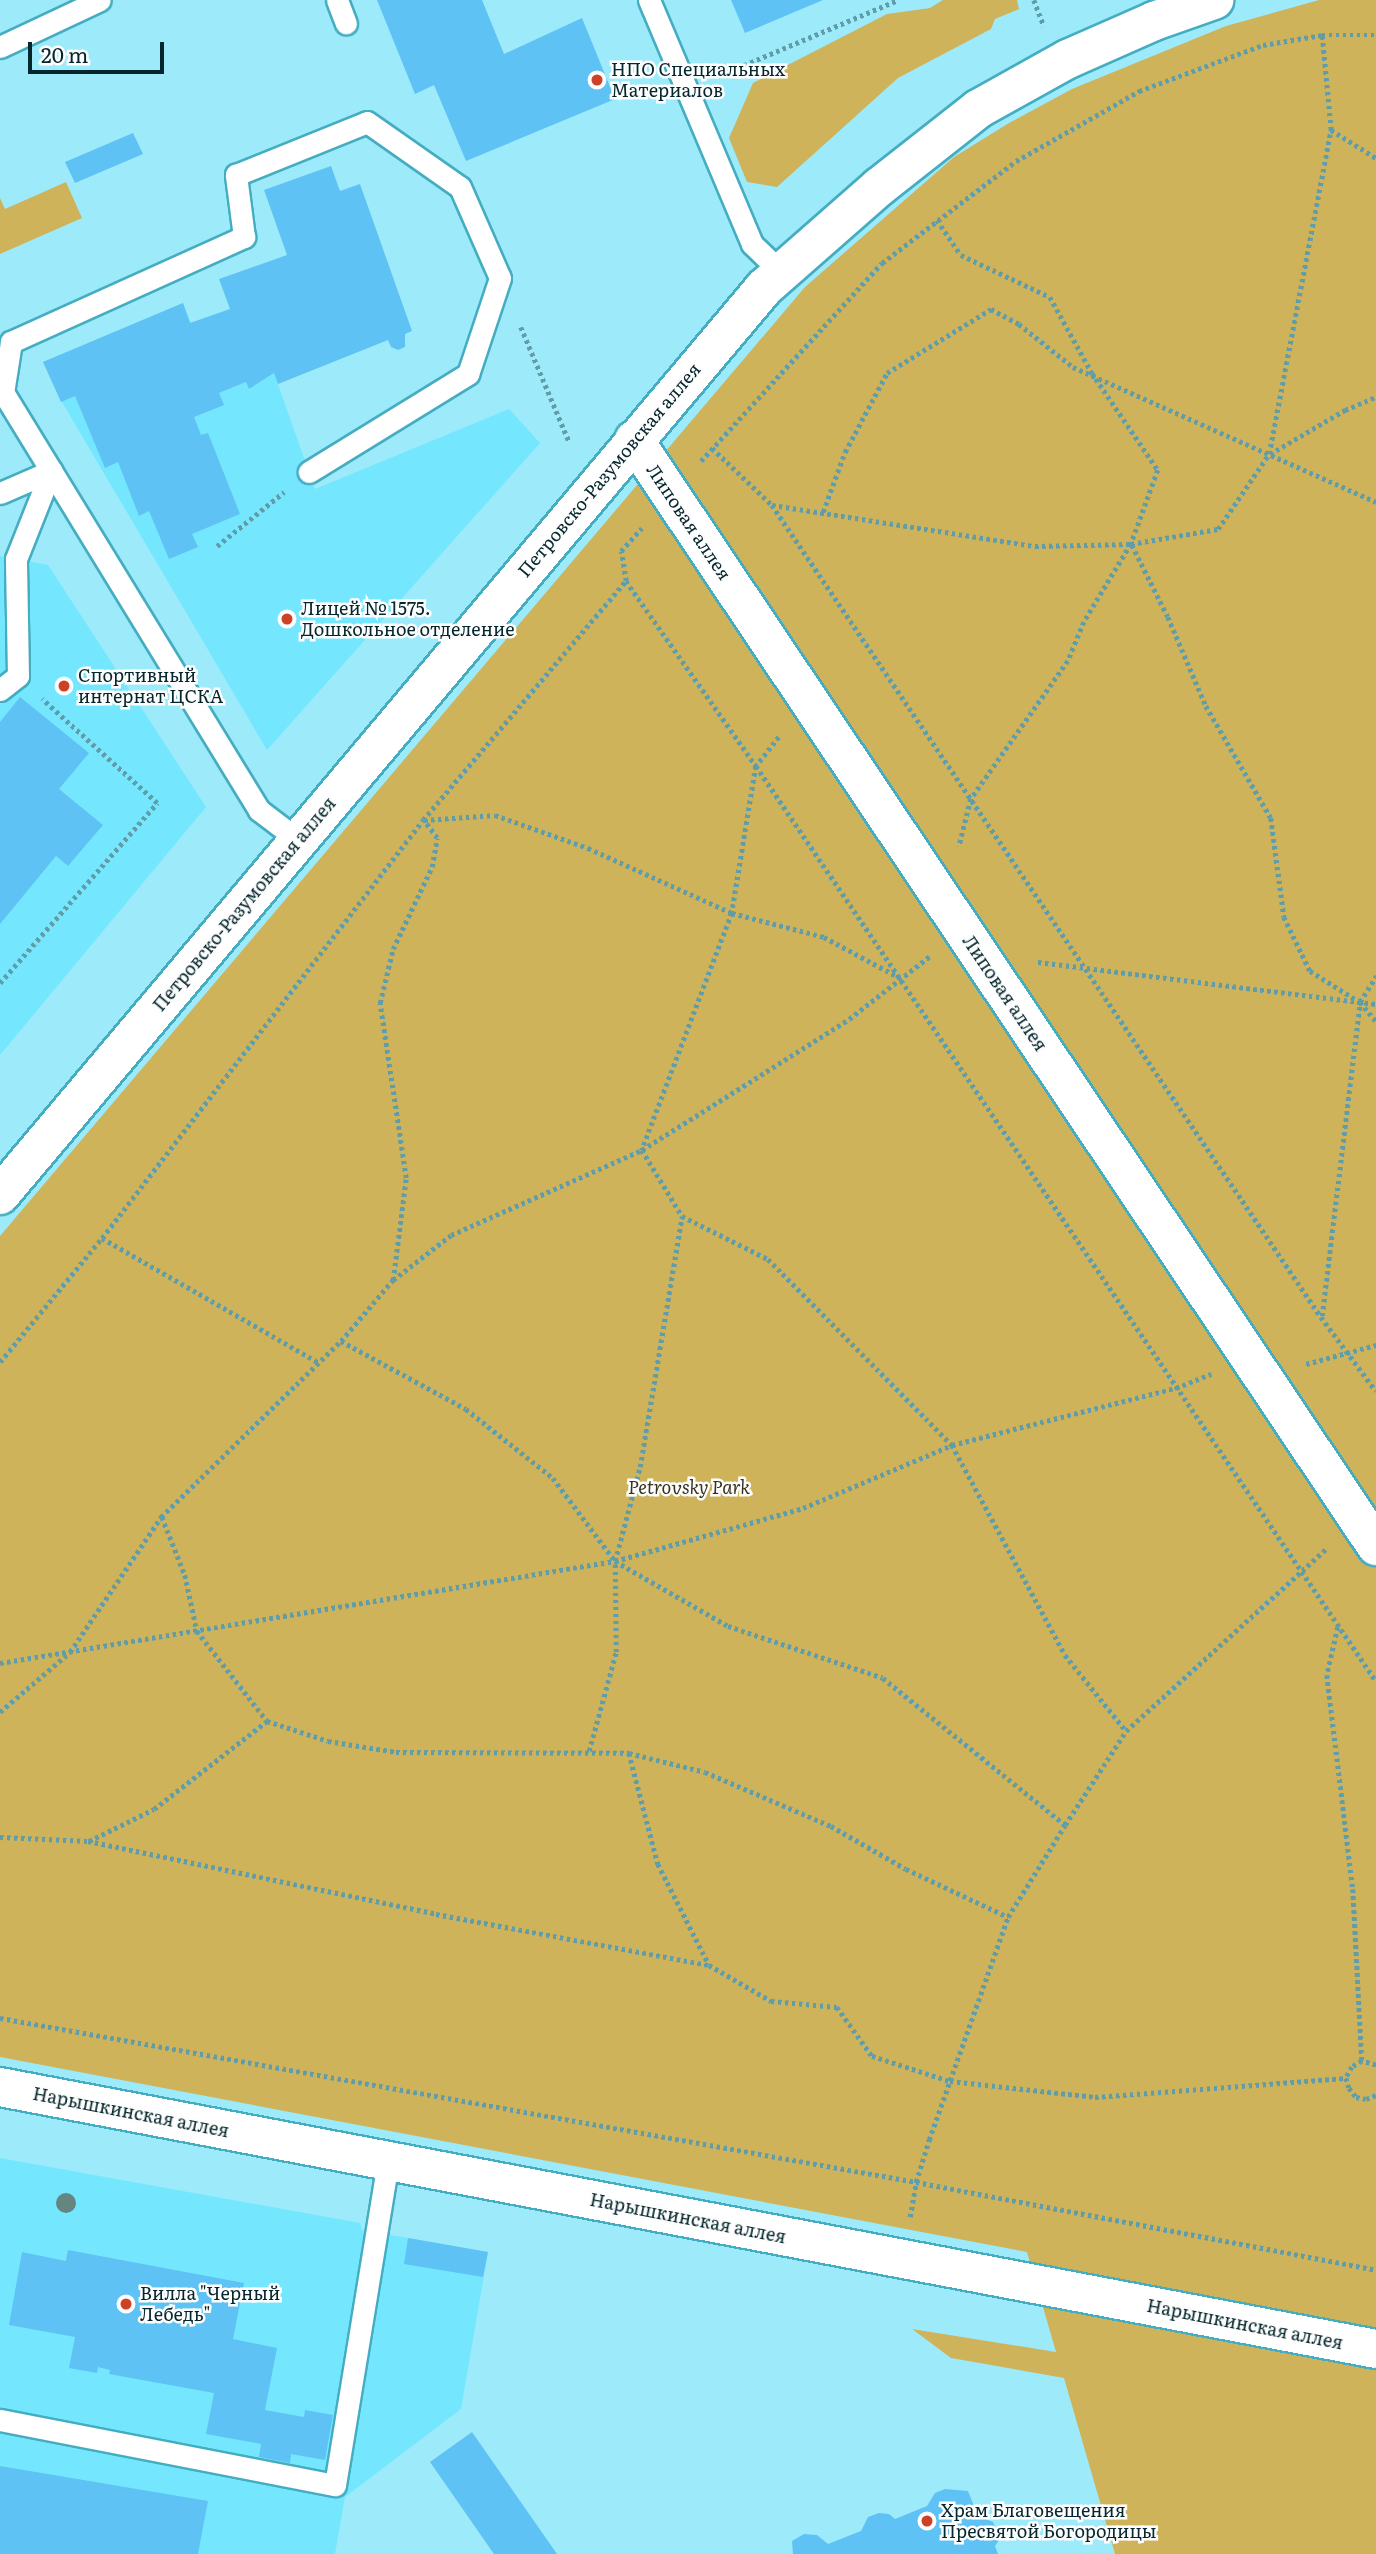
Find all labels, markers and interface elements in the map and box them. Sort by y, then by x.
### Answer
scale bar [32,28,168,72]
text: 20 m [41,38,88,69]
place label: НПО Специальных Материалов [611,59,785,102]
marker: НПО Специальных Материалов [589,72,605,88]
street label: Петровско-Разумовская аллея [513,359,705,581]
street label: Липовая аллея [642,460,736,584]
place label: Лицей № 1575. Дошкольное отделение [301,598,515,640]
marker: Лицей № 1575. Дошкольное отделение [279,611,295,627]
place label: Спортивный интернат ЦСКА [78,665,223,708]
marker: Спортивный интернат ЦСКА [56,678,72,694]
street label: Петровско-Разумовская аллея [148,793,340,1015]
street label: Липовая аллея [958,931,1052,1055]
park label: Petrovsky Park [628,1476,750,1498]
street label: Нарышкинская аллея [31,2082,231,2142]
street label: Нарышкинская аллея [588,2188,788,2248]
place label: Вилла "Черный Лебедь" [140,2283,280,2326]
street label: Нарышкинская аллея [1145,2294,1345,2354]
marker: Вилла "Черный Лебедь" [118,2296,134,2312]
place label: Храм Благовещения Пресвятой Богородицы [941,2500,1156,2542]
marker: Храм Благовещения Пресвятой Богородицы [919,2513,935,2529]

